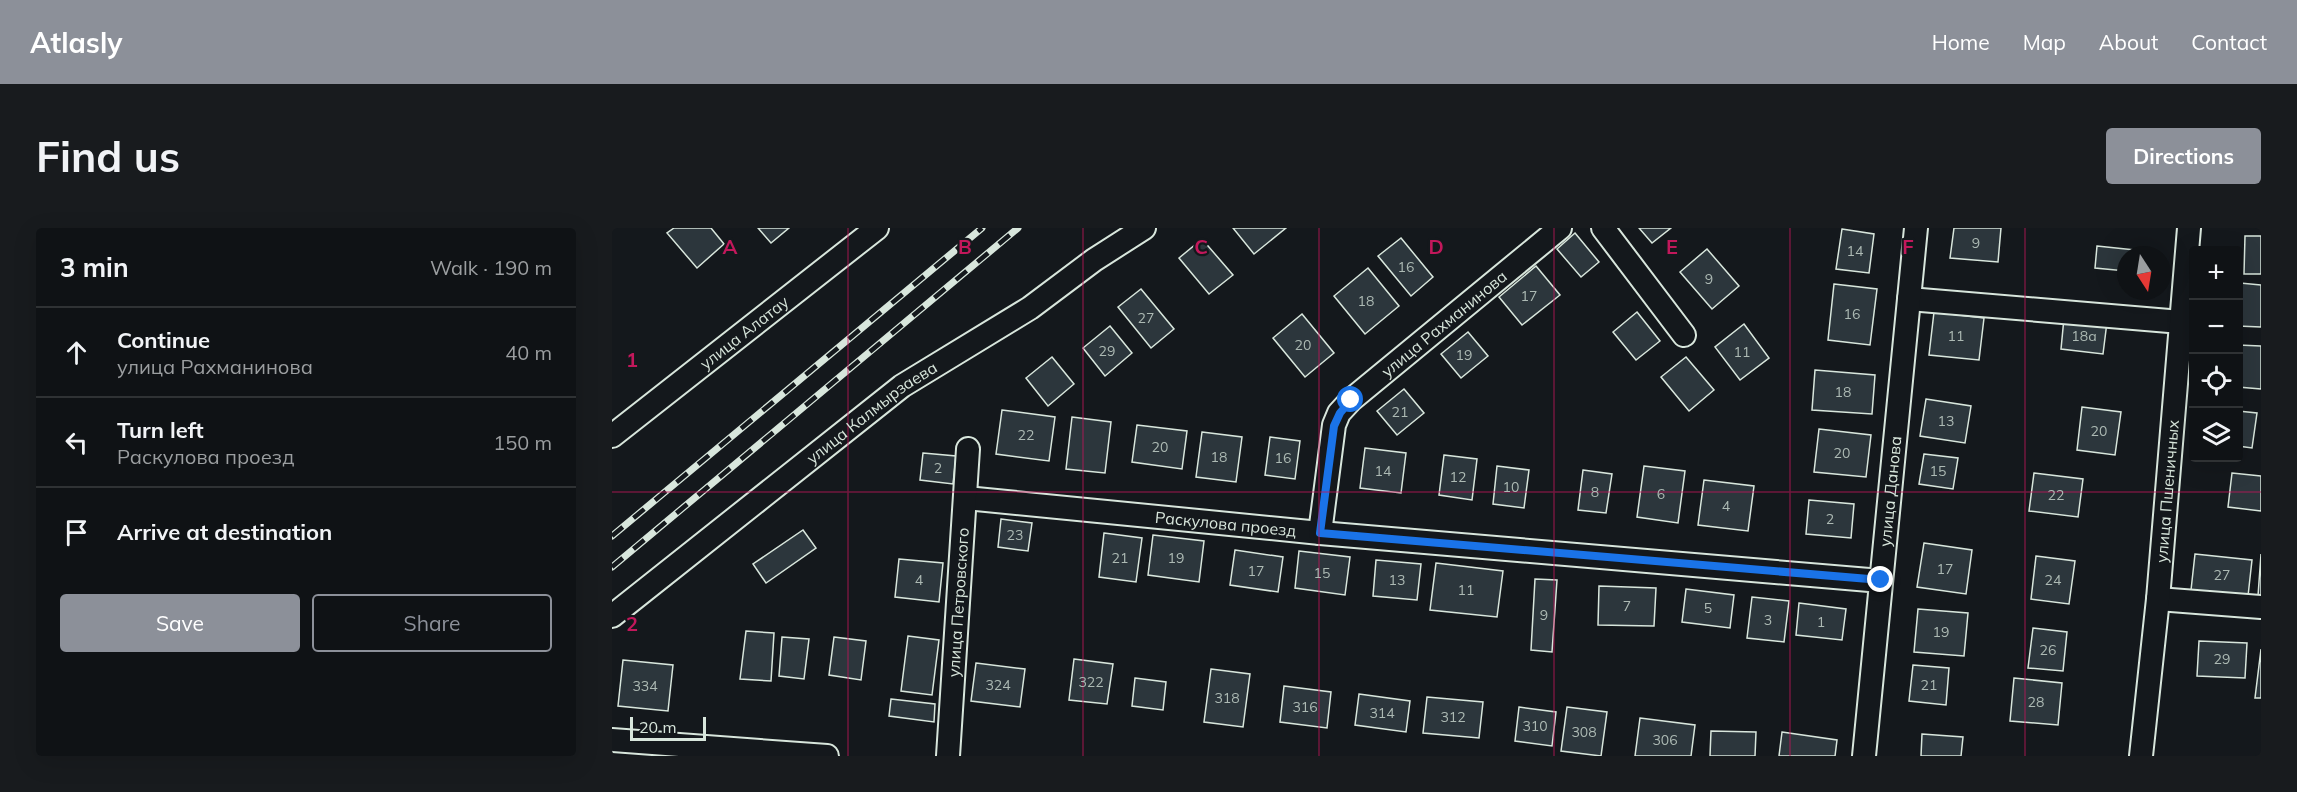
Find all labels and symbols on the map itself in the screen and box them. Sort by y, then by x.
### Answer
text: A [723,234,738,259]
text: B [958,234,972,259]
text: C [1194,234,1208,259]
text: D [1428,234,1444,259]
text: E [1666,234,1678,259]
text: F [1902,234,1914,259]
house number: 9 [1972,234,1980,252]
house number: 14 [1847,242,1864,260]
north arrow [2117,246,2171,300]
house number: 16 [1398,258,1414,276]
street label: улица Рахманинова [1377,266,1511,381]
house number: 9 [1705,270,1713,288]
house number: 17 [1521,287,1537,305]
street label: улица Алатау [696,291,793,373]
house number: 18 [1358,292,1374,310]
house number: 16 [1844,305,1860,323]
house number: 27 [1138,309,1154,327]
house number: 11 [1948,327,1964,345]
house number: 18а [2071,327,2097,345]
house number: 20 [1295,336,1311,354]
house number: 29 [1099,342,1115,360]
house number: 11 [1734,343,1750,361]
house number: 19 [1456,346,1472,364]
text: 1 [626,347,638,372]
street label: улица Калмырзаева [802,357,941,468]
house number: 18 [1835,383,1851,401]
route start [1337,386,1363,412]
house number: 21 [1392,403,1408,421]
house number: 13 [1938,412,1954,430]
street label: улица Пшеничных [2151,419,2183,564]
house number: 20 [2091,422,2107,440]
house number: 22 [1018,426,1034,444]
street label: улица Данова [1875,435,1905,548]
house number: 20 [1152,438,1168,456]
house number: 20 [1834,444,1850,462]
house number: 18 [1211,448,1227,466]
house number: 16 [1275,449,1291,467]
house number: 2 [934,459,942,477]
house number: 14 [1375,462,1392,480]
house number: 15 [1930,462,1946,480]
house number: 12 [1450,468,1466,486]
house number: 10 [1503,478,1519,496]
house number: 8 [1591,483,1599,501]
house number: 6 [1657,485,1665,503]
house number: 22 [2048,486,2064,504]
house number: 4 [1722,497,1731,515]
street label: Раскулова проезд [1154,507,1298,541]
house number: 2 [1826,510,1834,528]
house number: 23 [1007,526,1023,544]
street label: улица Петровского [943,527,973,678]
house number: 21 [1112,549,1128,567]
house number: 19 [1168,549,1184,567]
house number: 17 [1937,560,1953,578]
house number: 17 [1248,562,1264,580]
house number: 15 [1314,564,1330,582]
route end [1867,566,1893,592]
house number: 27 [2214,566,2230,584]
house number: 4 [915,571,924,589]
house number: 13 [1389,571,1405,589]
house number: 24 [2045,571,2062,589]
house number: 11 [1458,581,1474,599]
house number: 7 [1623,597,1631,615]
house number: 5 [1704,599,1712,617]
house number: 9 [1540,606,1548,624]
text: 2 [626,611,638,636]
house number: 3 [1764,611,1772,629]
house number: 1 [1817,613,1825,631]
house number: 19 [1933,623,1949,641]
house number: 26 [2040,641,2056,659]
house number: 29 [2214,650,2230,668]
house number: 322 [1078,673,1104,691]
house number: 324 [985,676,1011,694]
house number: 21 [1921,676,1937,694]
house number: 334 [632,677,658,695]
house number: 318 [1214,689,1240,707]
house number: 28 [2028,693,2044,711]
house number: 316 [1292,698,1318,716]
house number: 314 [1369,704,1395,722]
house number: 312 [1440,708,1466,726]
scale bar [630,714,706,742]
house number: 310 [1522,717,1548,735]
house number: 308 [1571,723,1597,741]
house number: 306 [1652,731,1678,749]

